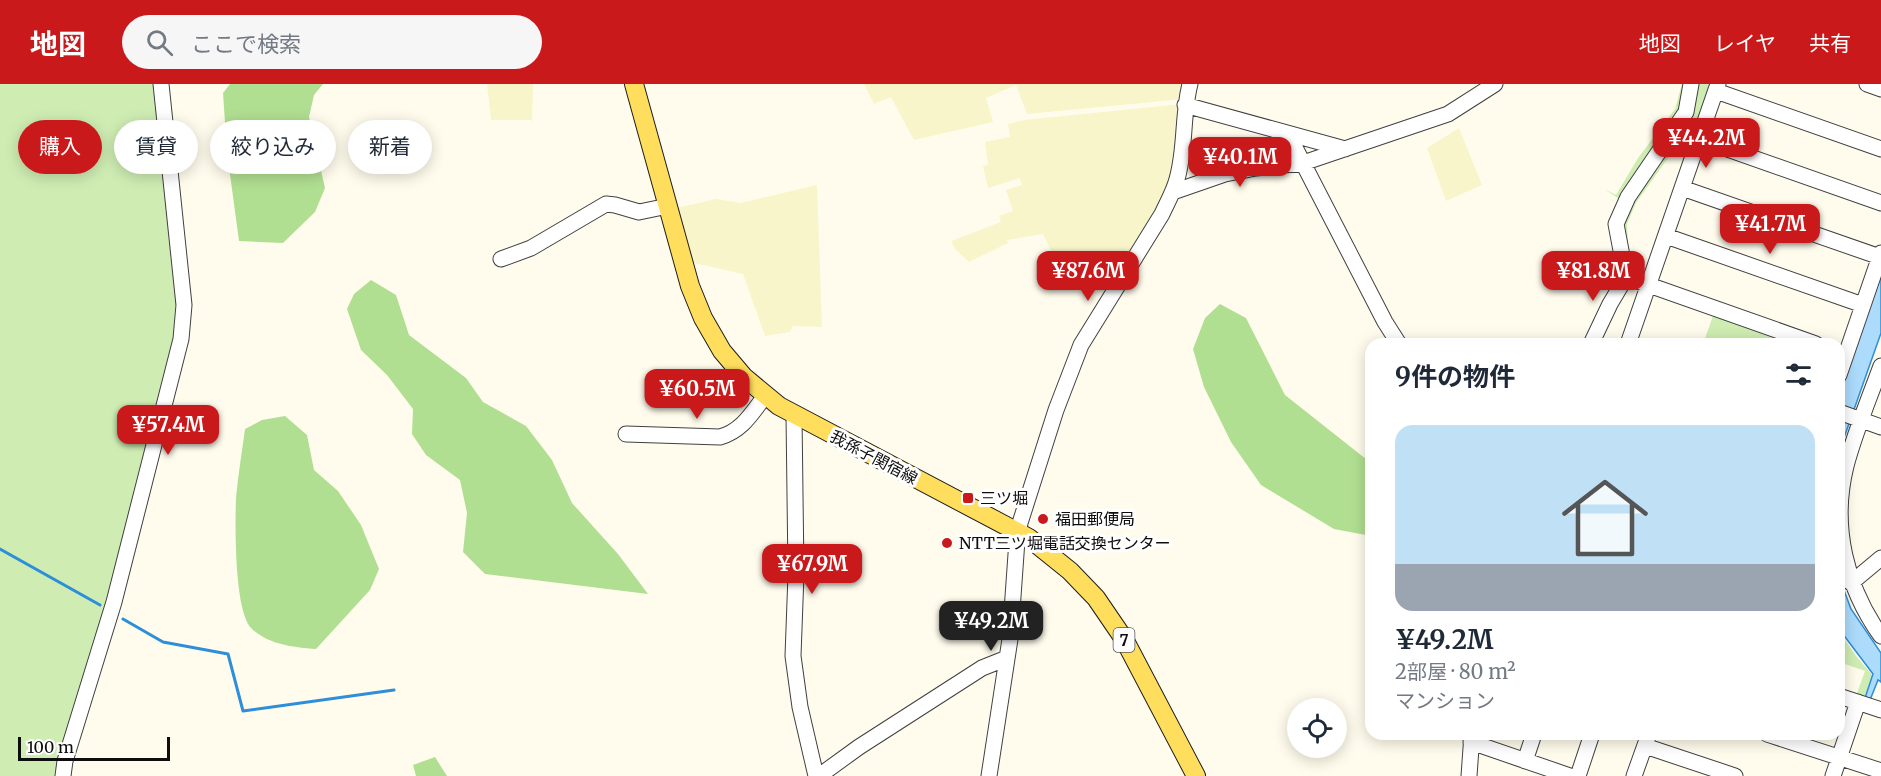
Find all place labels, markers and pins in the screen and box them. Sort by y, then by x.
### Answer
pin: ¥44.2M [1657,118,1755,169]
pin: ¥40.1M [1191,137,1289,188]
pin: ¥41.7M [1721,204,1819,255]
pin: ¥87.6M [1039,251,1137,302]
pin: ¥81.8M [1544,251,1642,302]
pin: ¥60.5M [648,369,746,420]
pin: ¥57.4M [119,405,217,456]
place label: 三ツ堀 [980,488,1028,508]
marker: 三ツ堀 [961,491,975,505]
place label: 福田郵便局 [1055,509,1135,529]
marker: 福田郵便局 [1036,512,1050,526]
place label: NTT三ツ堀電話交換センター [959,533,1171,553]
marker: NTT三ツ堀電話交換センター [940,536,954,550]
pin: ¥67.9M [763,544,861,595]
pin: ¥49.2M [942,601,1040,652]

